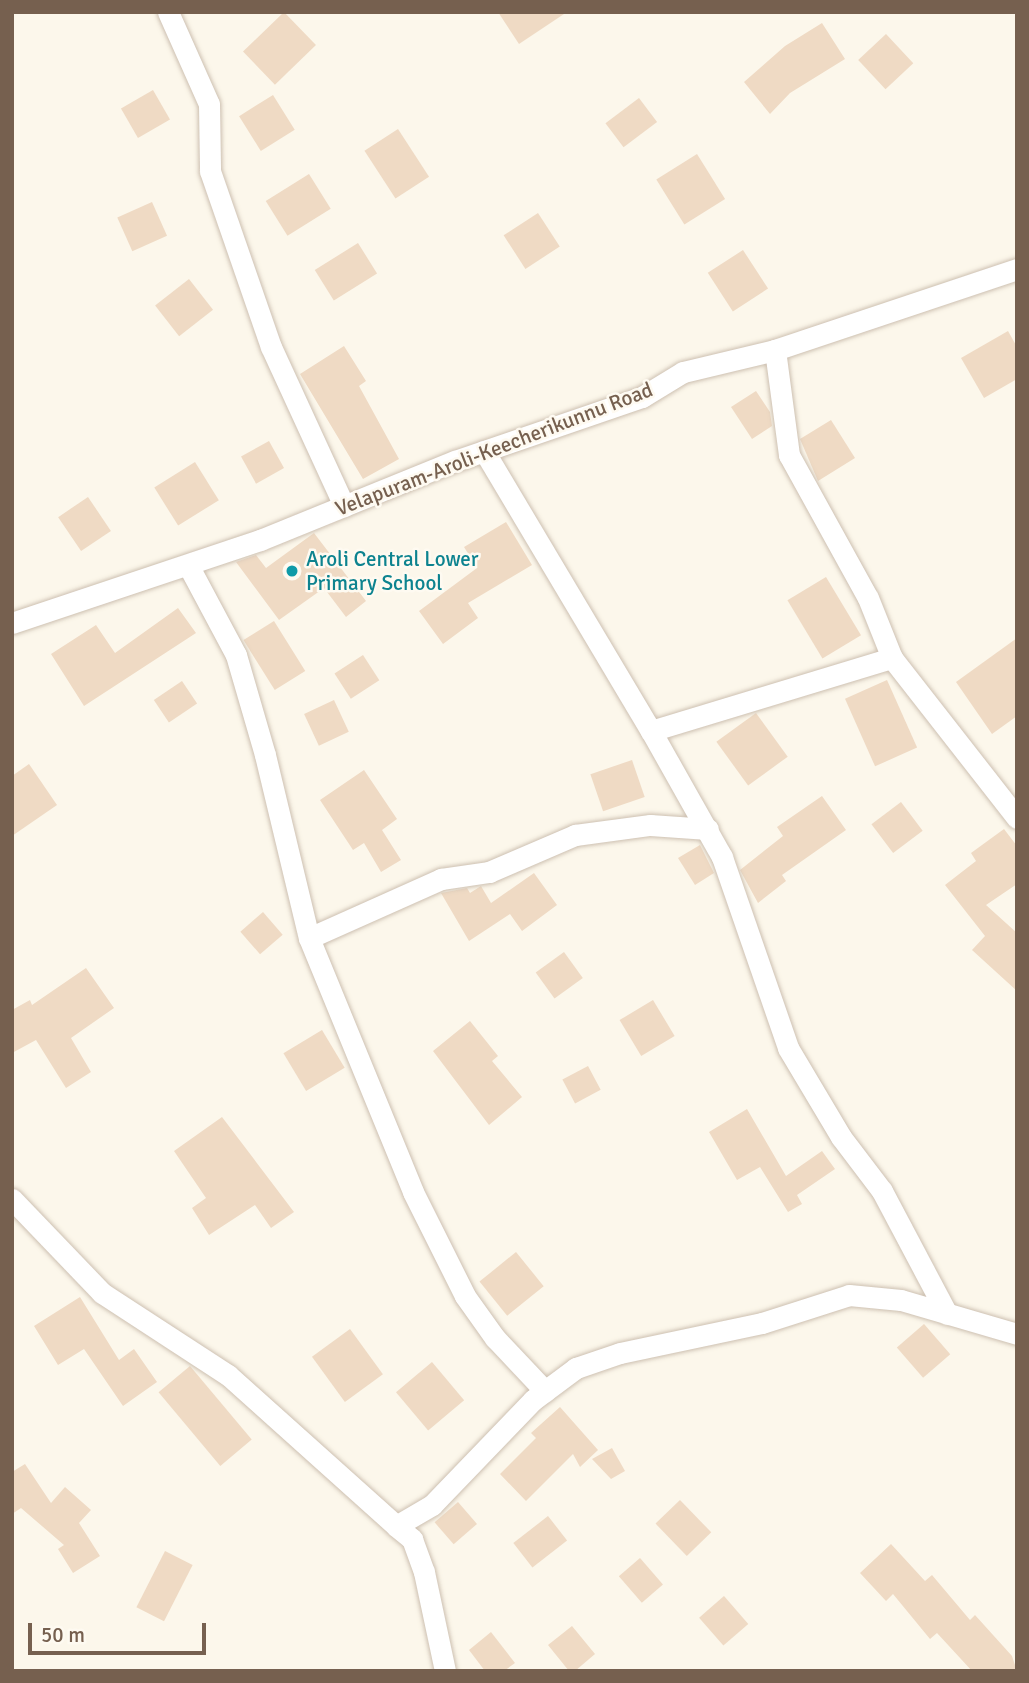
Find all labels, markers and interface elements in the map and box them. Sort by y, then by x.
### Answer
street label: Velapuram-Aroli-Keecherikunnu Road [332,377,656,521]
place label: Aroli Central Lower Primary School [306,546,479,596]
marker: Aroli Central Lower Primary School [284,563,300,579]
scale bar [32,1610,210,1654]
text: 50 m [41,1622,85,1648]

